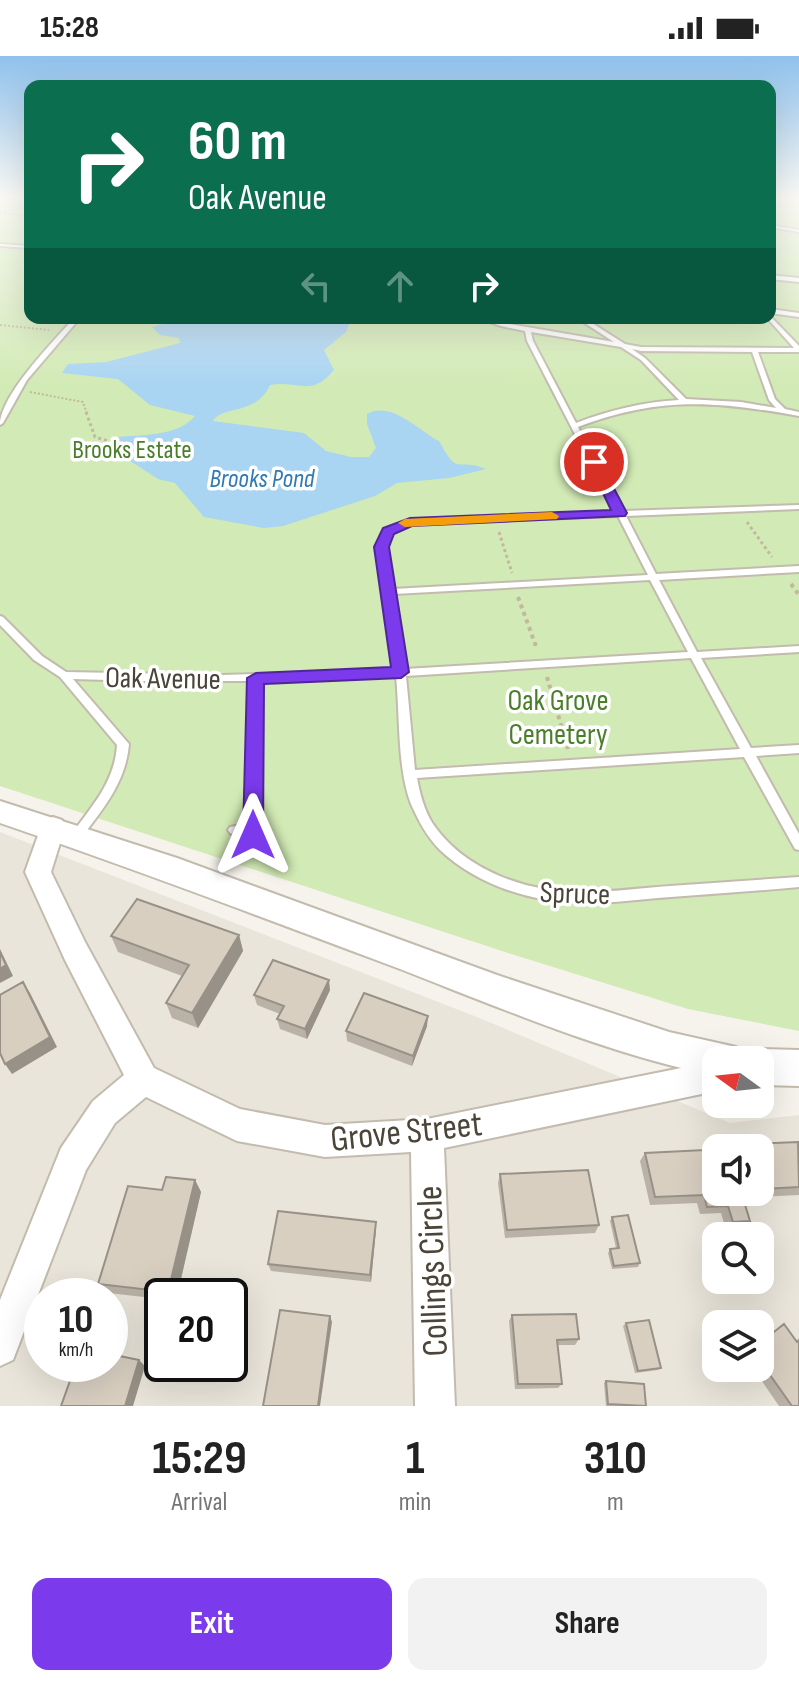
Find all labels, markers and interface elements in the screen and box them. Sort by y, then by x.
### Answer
text: 15:28 [40,10,99,46]
text: 60 m [188,109,287,176]
icon: right [56,112,160,216]
text: Oak Avenue [188,177,327,220]
icon: left [294,264,338,308]
icon: ahead [378,264,422,308]
icon: right [462,264,506,308]
pin [560,428,628,496]
park label: Brooks Estate [72,435,192,466]
icon: arrive [572,440,616,484]
water label: Brooks Pond [210,464,316,495]
street label: Oak Avenue [105,660,221,698]
park label: Oak Grove Cemetery [507,683,609,753]
position arrow [211,793,295,877]
street label: Spruce [539,875,611,913]
north arrow [702,1046,774,1118]
map controls [702,1046,774,1382]
street label: Grove Street [328,1103,484,1162]
button: sound [702,1134,774,1206]
street label: Collings Circle [409,1185,458,1357]
button: search [702,1222,774,1294]
speed limit sign: 20 [144,1278,248,1382]
text: 10 [59,1296,93,1344]
button: layers [702,1310,774,1382]
text: km/h [59,1338,93,1362]
text: 15:29 [152,1430,247,1487]
text: 1 [406,1430,425,1487]
text: 310 [584,1430,647,1487]
text: Arrival [171,1487,227,1518]
text: min [399,1487,431,1518]
text: m [607,1487,624,1518]
button: Exit [32,1578,392,1670]
button: Share [408,1578,767,1670]

